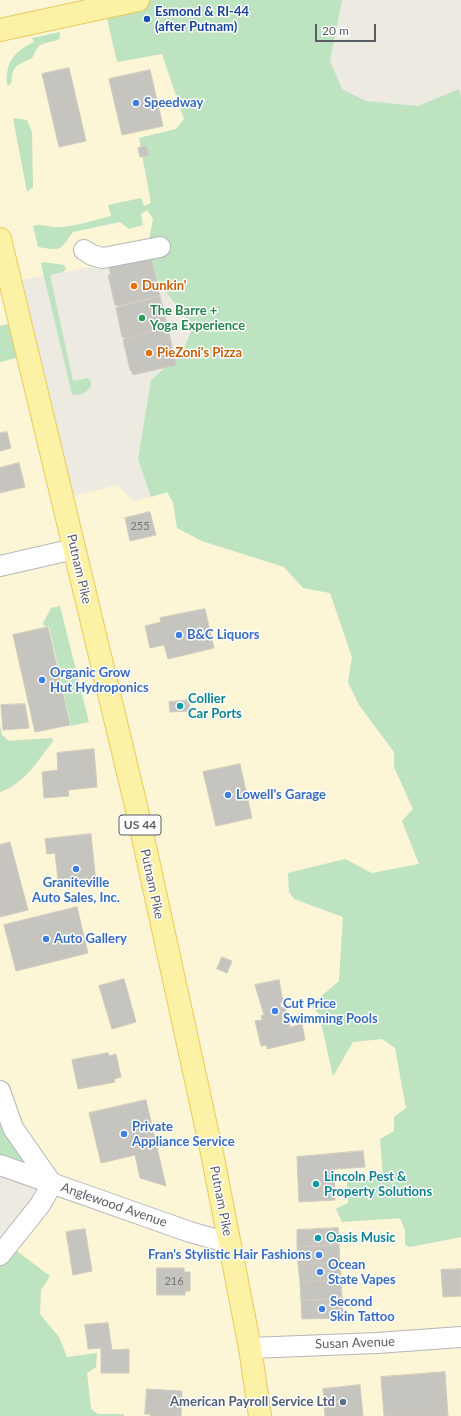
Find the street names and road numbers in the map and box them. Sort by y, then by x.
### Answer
street label: Putnam Pike [63,532,95,606]
road number: US 44 [119,815,161,835]
street label: Putnam Pike [137,847,167,921]
street label: Putnam Pike [207,1164,235,1238]
street label: Anglewood Avenue [59,1180,169,1230]
street label: Susan Avenue [315,1334,395,1352]

